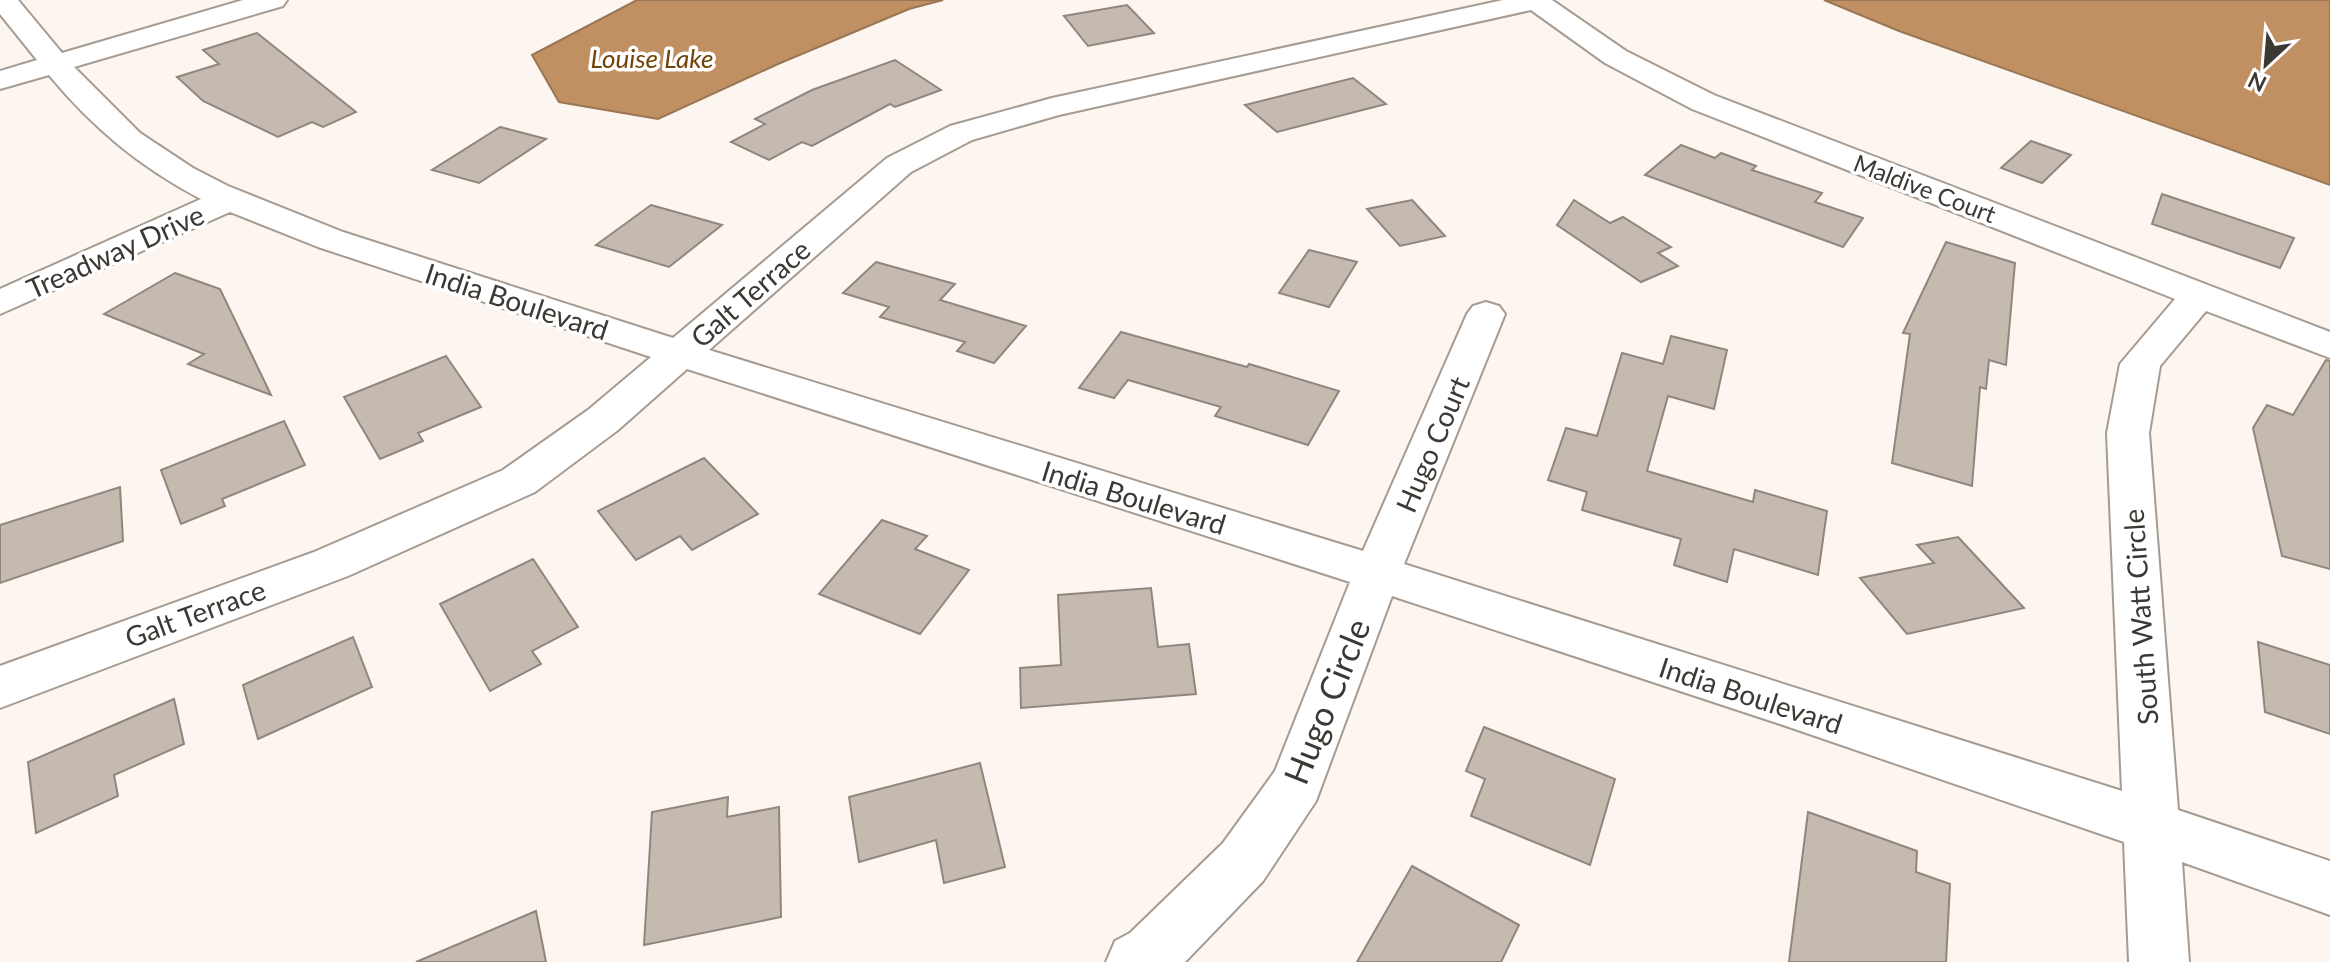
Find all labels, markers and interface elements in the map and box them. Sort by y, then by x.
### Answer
north arrow [2226,24,2306,104]
water label: Louise Lake [591,42,713,74]
text: N [2243,67,2271,98]
street label: Maldive Court [1850,148,2000,229]
street label: Treadway Drive [21,197,209,305]
street label: Galt Terrace [683,232,817,354]
street label: India Boulevard [421,255,613,347]
street label: Hugo Court [1388,371,1476,517]
street label: India Boulevard [1038,453,1230,541]
street label: South Watt Circle [2115,508,2165,726]
street label: Galt Terrace [120,572,270,654]
street label: Hugo Circle [1274,612,1378,790]
street label: India Boulevard [1655,649,1847,741]

